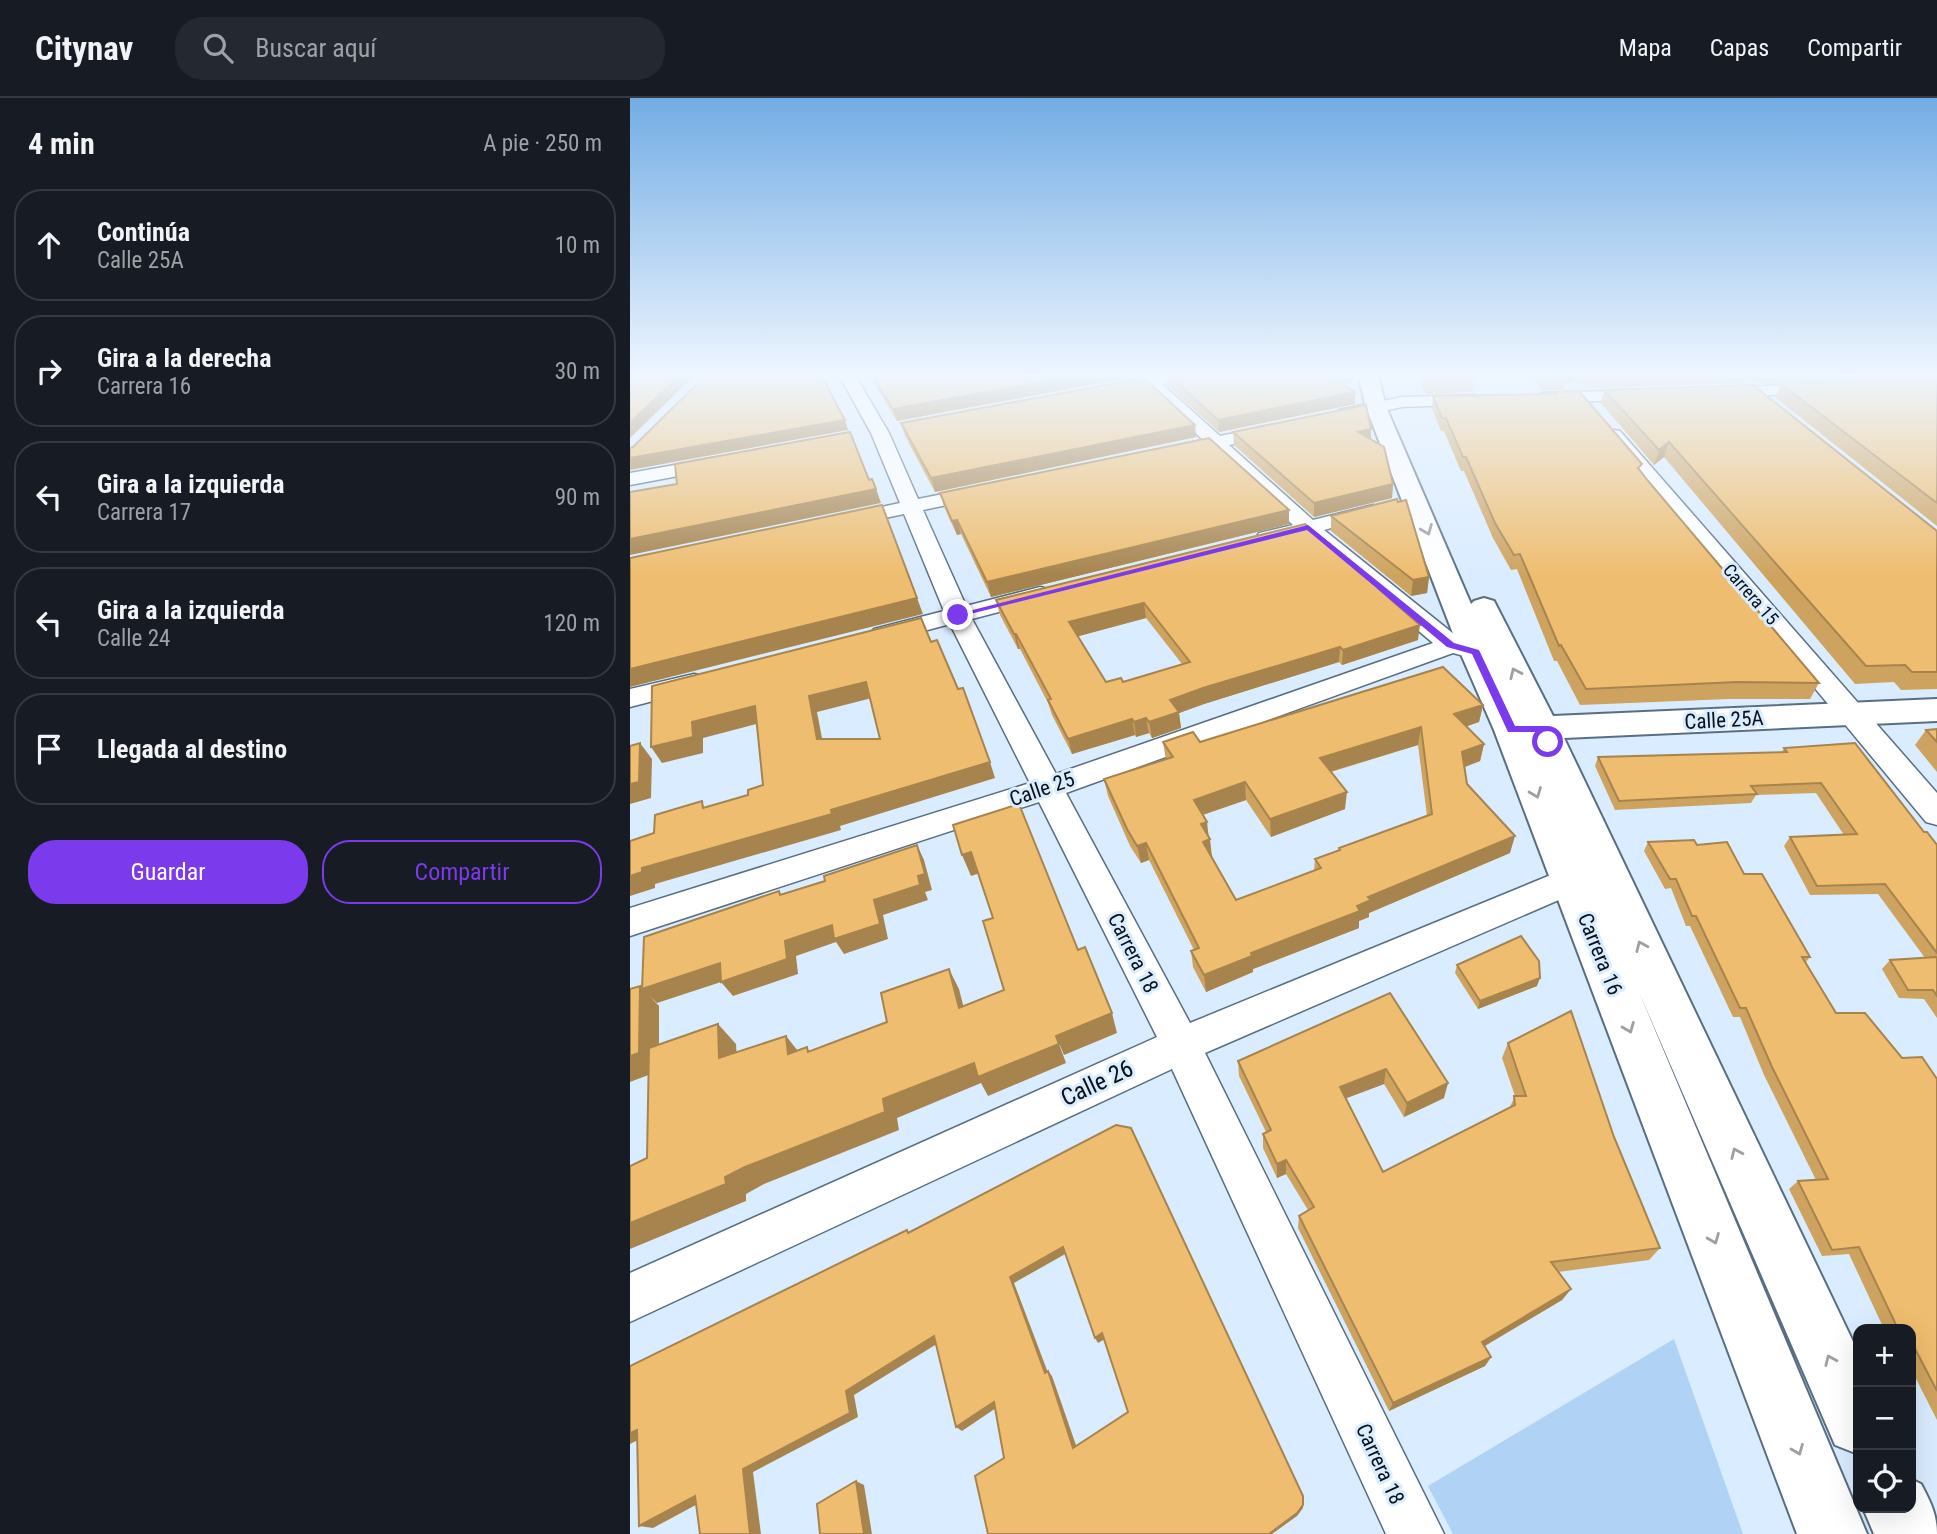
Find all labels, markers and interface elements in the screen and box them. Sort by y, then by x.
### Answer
search box [175,17,665,80]
text: Citynav [35,29,133,68]
icon: search [199,29,237,67]
text: Buscar aquí [255,33,376,63]
text: Mapa [1619,34,1672,62]
text: Capas [1710,34,1769,62]
text: Compartir [1807,34,1902,62]
text: 4 min [28,126,95,161]
text: A pie · 250 m [483,130,602,157]
text: Continúa [97,217,190,247]
icon: ahead [30,226,68,264]
text: 10 m [555,232,600,259]
text: Calle 25A [97,247,184,274]
text: Gira a la derecha [97,343,271,373]
icon: right [30,352,68,390]
text: 30 m [555,358,600,385]
text: Carrera 16 [97,373,191,400]
text: Gira a la izquierda [97,469,285,499]
icon: left [30,478,68,516]
text: 90 m [555,484,600,511]
text: Carrera 17 [97,499,191,526]
one-way arrow [1418,524,1432,536]
street label: Carrera 15 [1719,559,1783,629]
text: Gira a la izquierda [97,595,285,625]
route end [942,599,973,630]
icon: left [30,604,68,642]
text: 120 m [543,610,600,637]
text: Calle 24 [97,625,170,652]
one-way arrow [1510,668,1524,680]
street label: Calle 25A [1684,706,1764,734]
route start [1532,726,1563,757]
icon: arrive [30,730,68,768]
text: Llegada al destino [97,734,287,764]
street label: Calle 25 [1006,767,1078,811]
one-way arrow [1528,787,1542,799]
button: Guardar [28,840,308,904]
button: Compartir [322,840,602,904]
street label: Carrera 18 [1103,909,1163,997]
street label: Carrera 16 [1573,910,1627,998]
one-way arrow [1635,941,1649,953]
one-way arrow [1621,1020,1635,1033]
street label: Calle 26 [1056,1054,1138,1112]
one-way arrow [1730,1148,1744,1160]
one-way arrow [1705,1232,1719,1244]
map controls [1853,1324,1916,1513]
button: + [1853,1324,1916,1387]
one-way arrow [1824,1355,1838,1367]
button: − [1853,1387,1916,1450]
street label: Carrera 18 [1351,1420,1409,1508]
one-way arrow [1790,1443,1804,1455]
button: locate [1853,1450,1916,1513]

